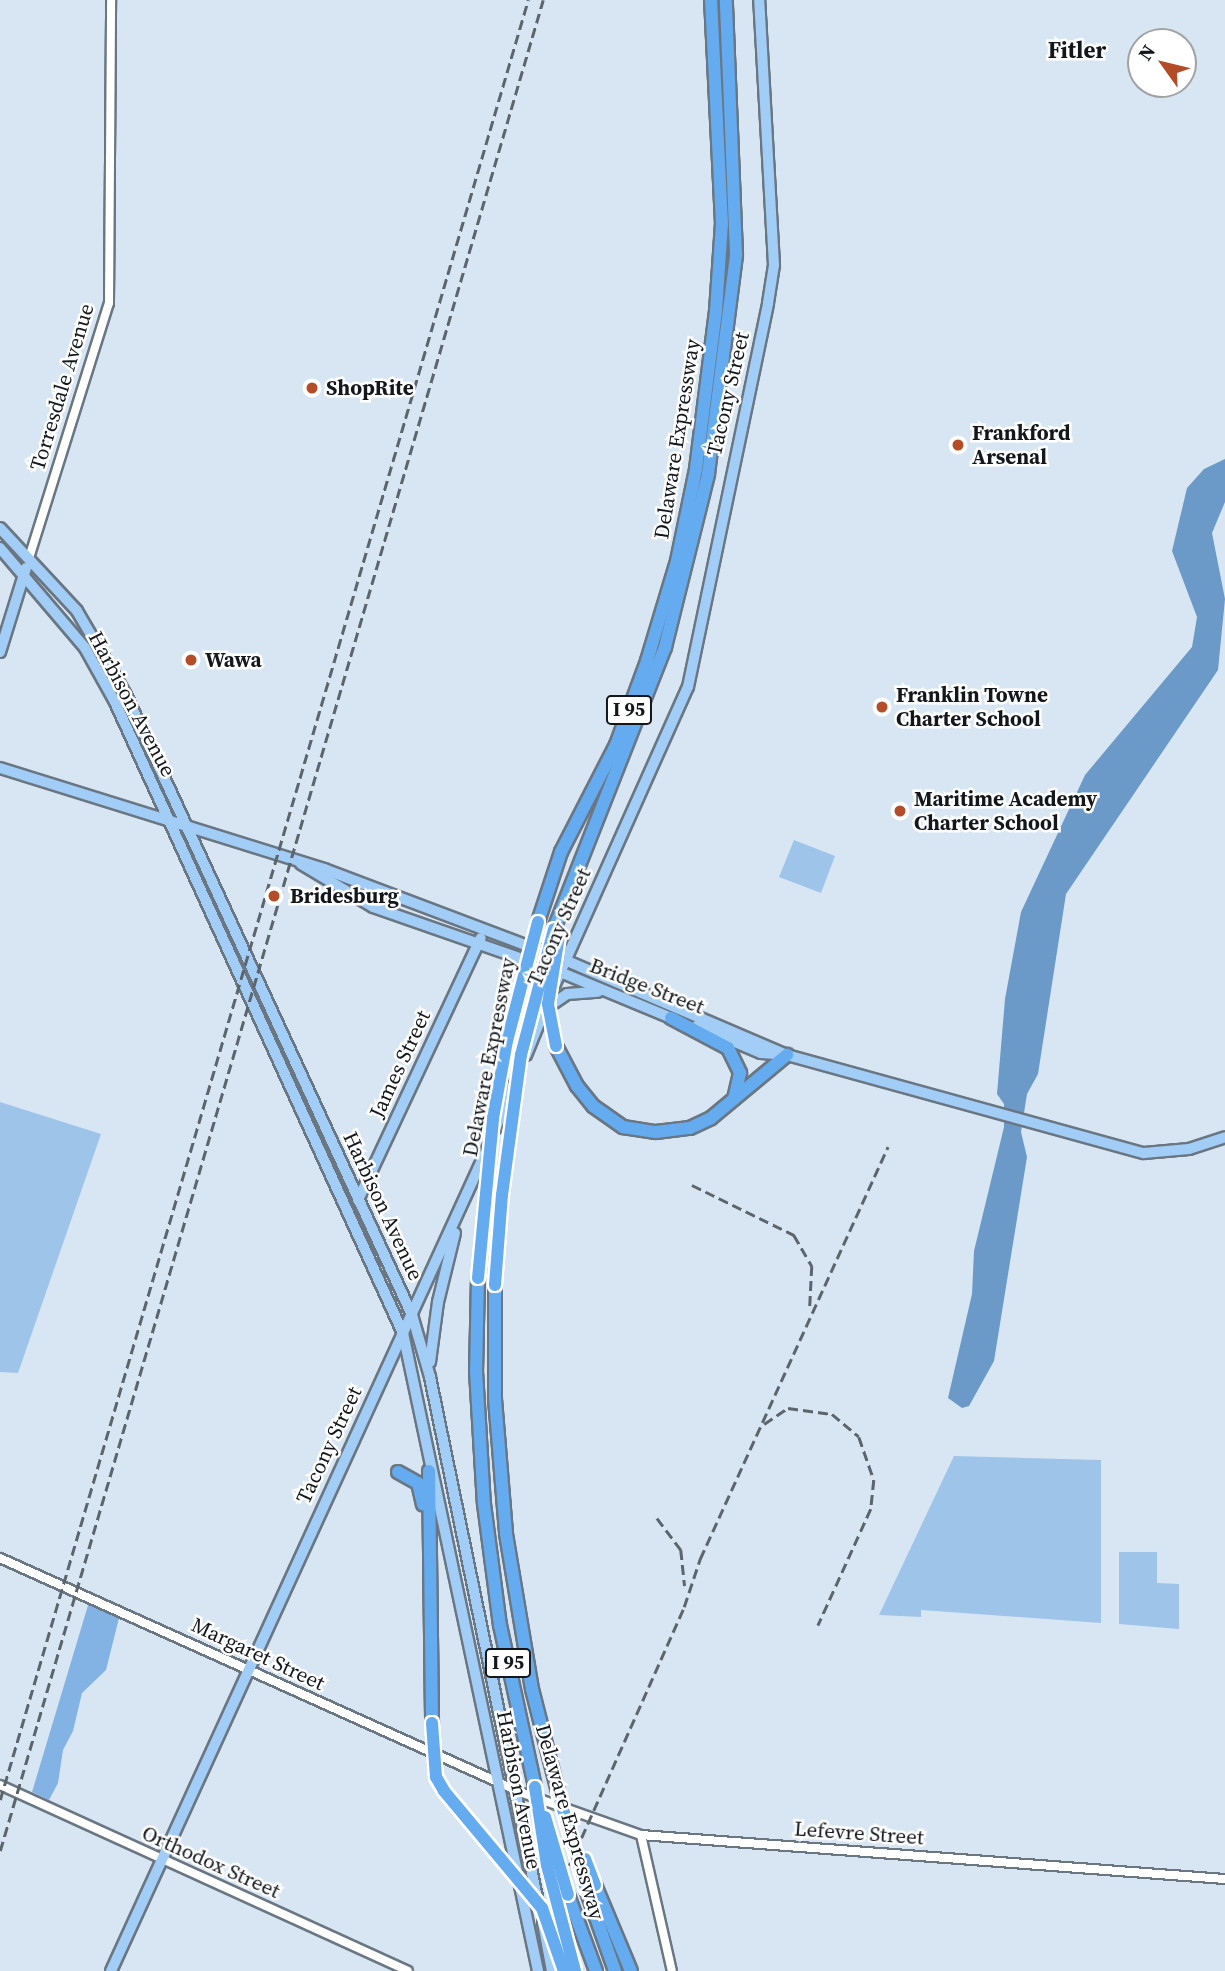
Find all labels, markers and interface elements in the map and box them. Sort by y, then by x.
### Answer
north arrow [1127,28,1197,98]
district label: Fitler [1048,36,1106,64]
text: N [1132,39,1161,65]
street label: Torresdale Avenue [25,300,99,474]
street label: Tacony Street [702,330,754,458]
street label: Delaware Expressway [649,337,705,541]
place label: ShopRite [326,375,414,401]
marker: ShopRite [304,380,320,396]
place label: Frankford Arsenal [972,420,1070,470]
marker: Frankford Arsenal [950,437,966,453]
street label: Harbison Avenue [83,627,181,781]
place label: Wawa [205,647,262,673]
marker: Wawa [183,652,199,668]
place label: Franklin Towne Charter School [896,682,1048,732]
road number: I 95 [604,694,654,726]
marker: Franklin Towne Charter School [874,699,890,715]
place label: Maritime Academy Charter School [914,786,1097,836]
marker: Maritime Academy Charter School [892,803,908,819]
street label: Tacony Street [522,864,596,990]
place label: Bridesburg [290,883,399,909]
marker: Bridesburg [264,886,284,906]
street label: Bridge Street [586,953,708,1019]
street label: Delaware Expressway [457,955,521,1159]
street label: James Street [364,1006,436,1122]
street label: Harbison Avenue [338,1128,428,1284]
street label: Tacony Street [291,1382,367,1508]
street label: Margaret Street [187,1612,329,1696]
road number: I 95 [484,1648,532,1679]
street label: Harbison Avenue [491,1709,547,1871]
street label: Delaware Expressway [530,1721,610,1923]
street label: Lefevre Street [793,1816,925,1850]
street label: Orthodox Street [138,1820,284,1904]

